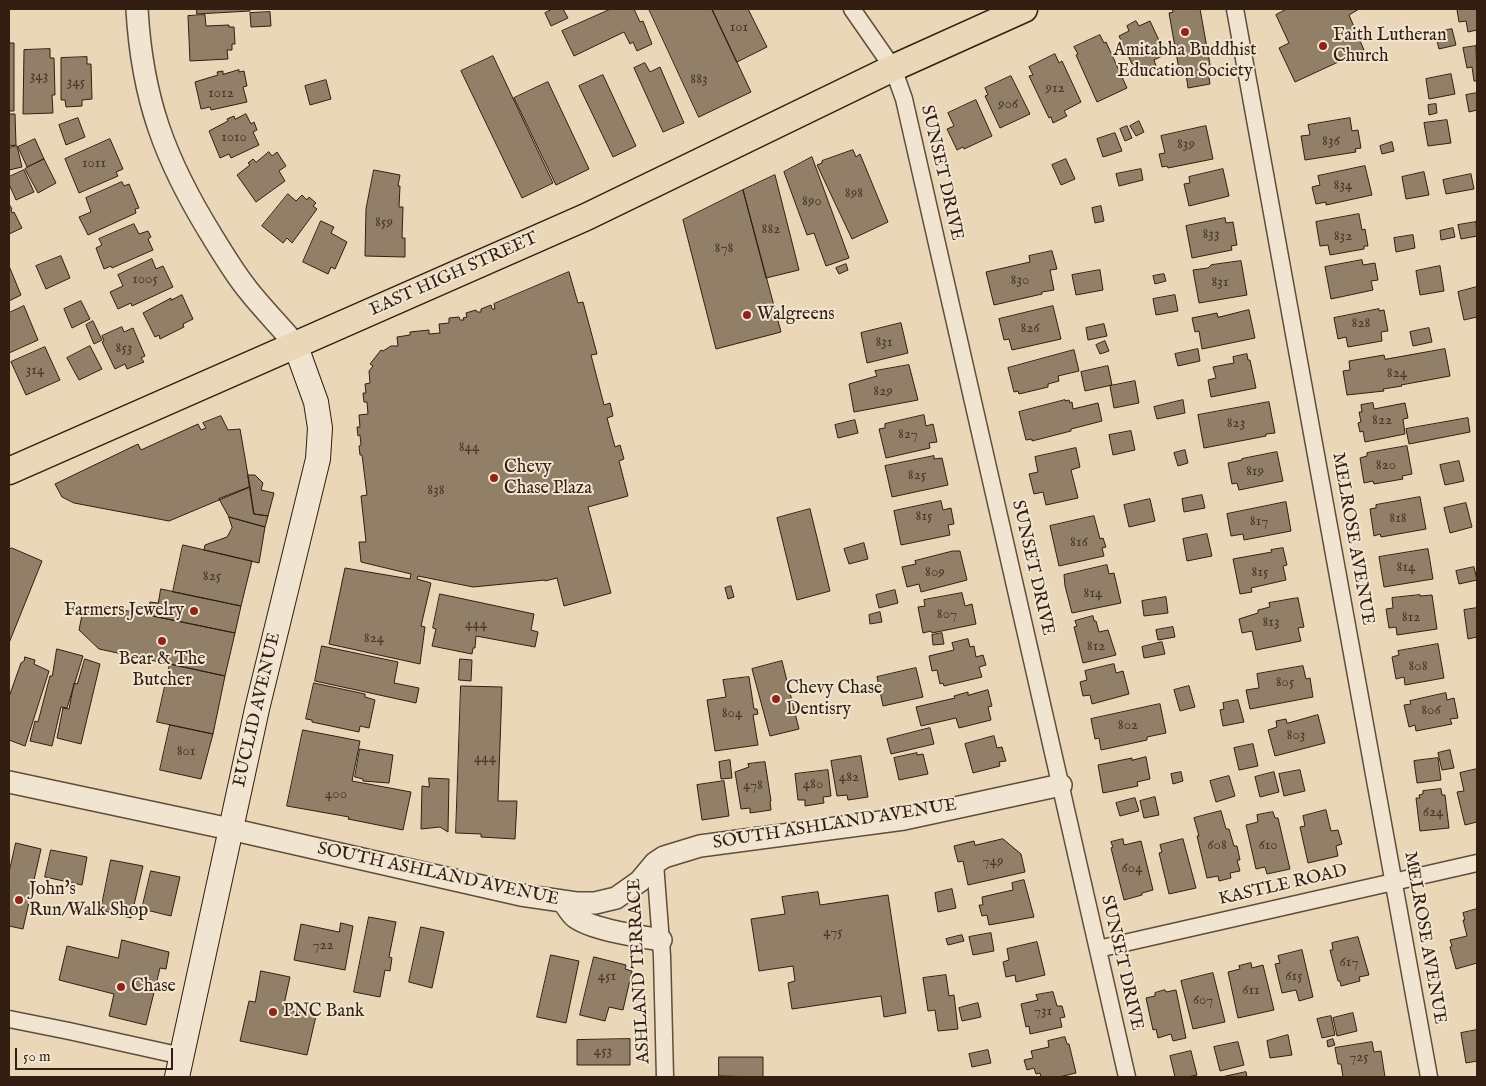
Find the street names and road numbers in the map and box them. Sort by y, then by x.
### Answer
street label: SUNSET DRIVE [915,103,967,243]
street label: EAST HIGH STREET [367,228,541,322]
street label: MELROSE AVENUE [1326,451,1378,627]
street label: SUNSET DRIVE [1006,498,1058,638]
street label: EUCLID AVENUE [230,631,286,789]
street label: SOUTH ASHLAND AVENUE [712,795,958,855]
street label: SOUTH ASHLAND AVENUE [315,839,561,911]
street label: MELROSE AVENUE [1398,850,1450,1026]
street label: KASTLE ROAD [1217,861,1349,911]
street label: ASHLAND TERRACE [624,878,656,1064]
street label: SUNSET DRIVE [1095,893,1147,1033]

